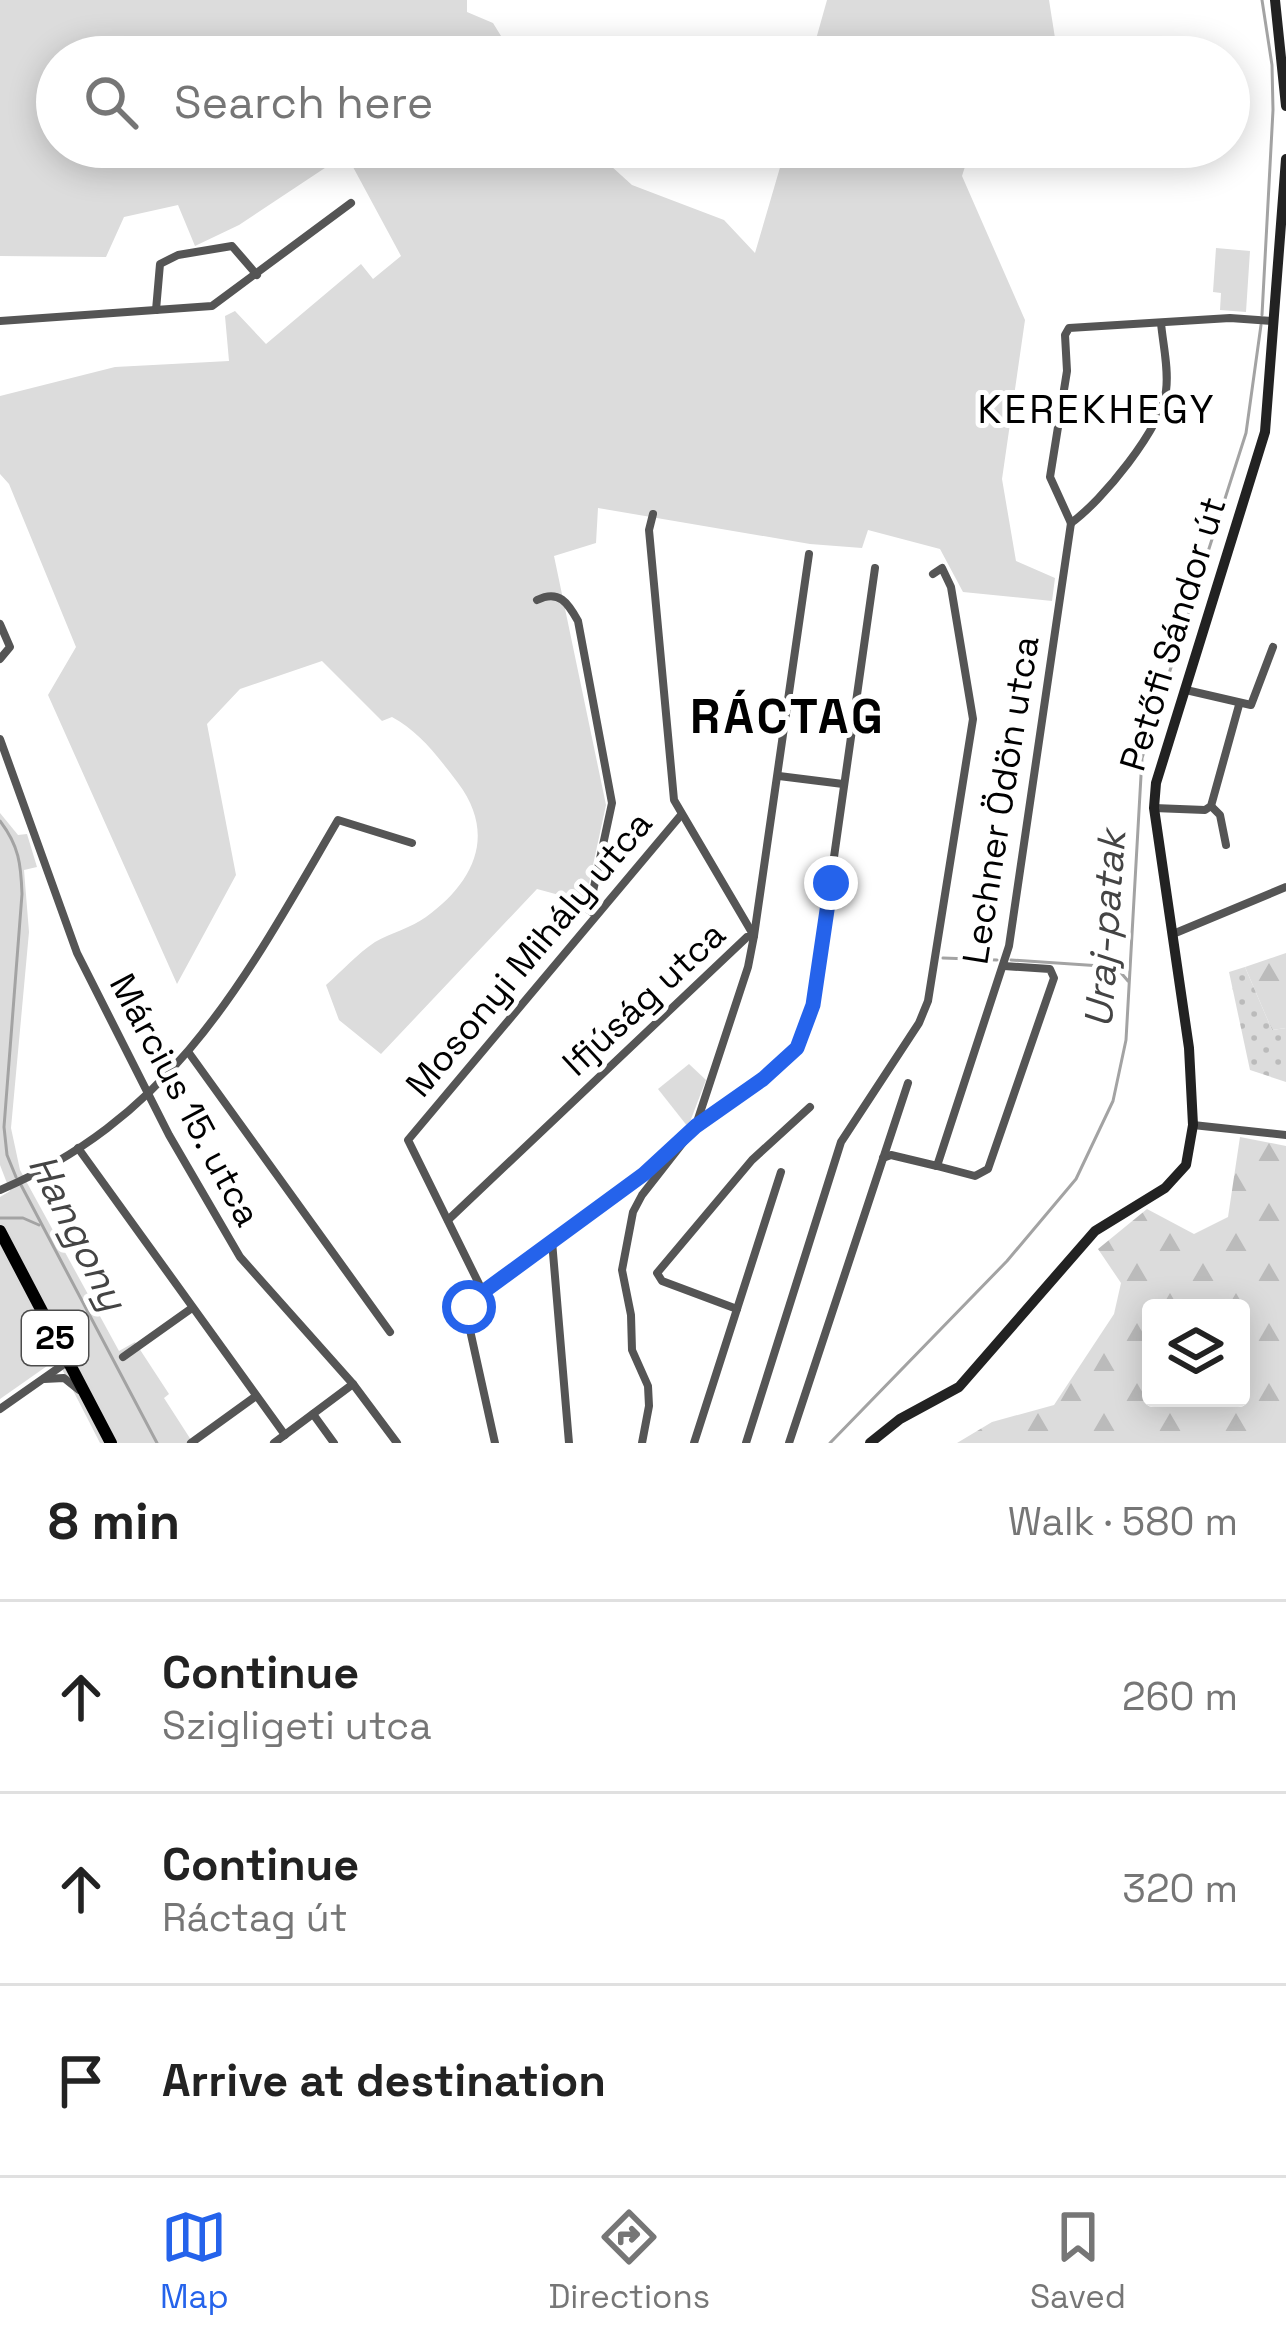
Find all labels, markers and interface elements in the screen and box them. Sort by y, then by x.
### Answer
search box [36,36,1250,168]
icon: search [78,69,144,135]
text: Search here [174,74,433,131]
district label: KEREKHEGY [978,385,1216,434]
street label: Petőfi Sándor út [1110,492,1236,776]
street label: Lechner Ödön utca [952,633,1050,967]
district label: RÁCTAG [690,686,886,747]
street label: Mosonyi Mihály utca [396,802,662,1106]
water label: Uraj-patak [1074,825,1137,1029]
route end [804,856,858,910]
street label: Ifjúság utca [553,912,735,1086]
street label: Március 15. utca [99,966,271,1234]
water label: Hangony [18,1146,139,1320]
route start [442,1280,496,1334]
map controls [1142,1299,1250,1407]
button: layers [1142,1299,1250,1407]
road number: 25 [22,1311,88,1365]
text: 8 min [48,1489,180,1554]
text: Walk · 580 m [1008,1497,1238,1546]
text: Continue [162,1644,359,1701]
icon: ahead [48,1664,114,1730]
text: 260 m [1122,1672,1238,1721]
text: Szigligeti utca [162,1701,432,1750]
text: Continue [162,1836,359,1893]
icon: ahead [48,1856,114,1922]
text: 320 m [1122,1864,1238,1913]
text: Ráctag út [162,1893,348,1942]
icon: arrive [48,2048,114,2114]
text: Arrive at destination [162,2052,606,2109]
tab: Map [160,2204,229,2318]
tab: Directions [548,2204,710,2318]
tab: Saved [1030,2204,1126,2318]

